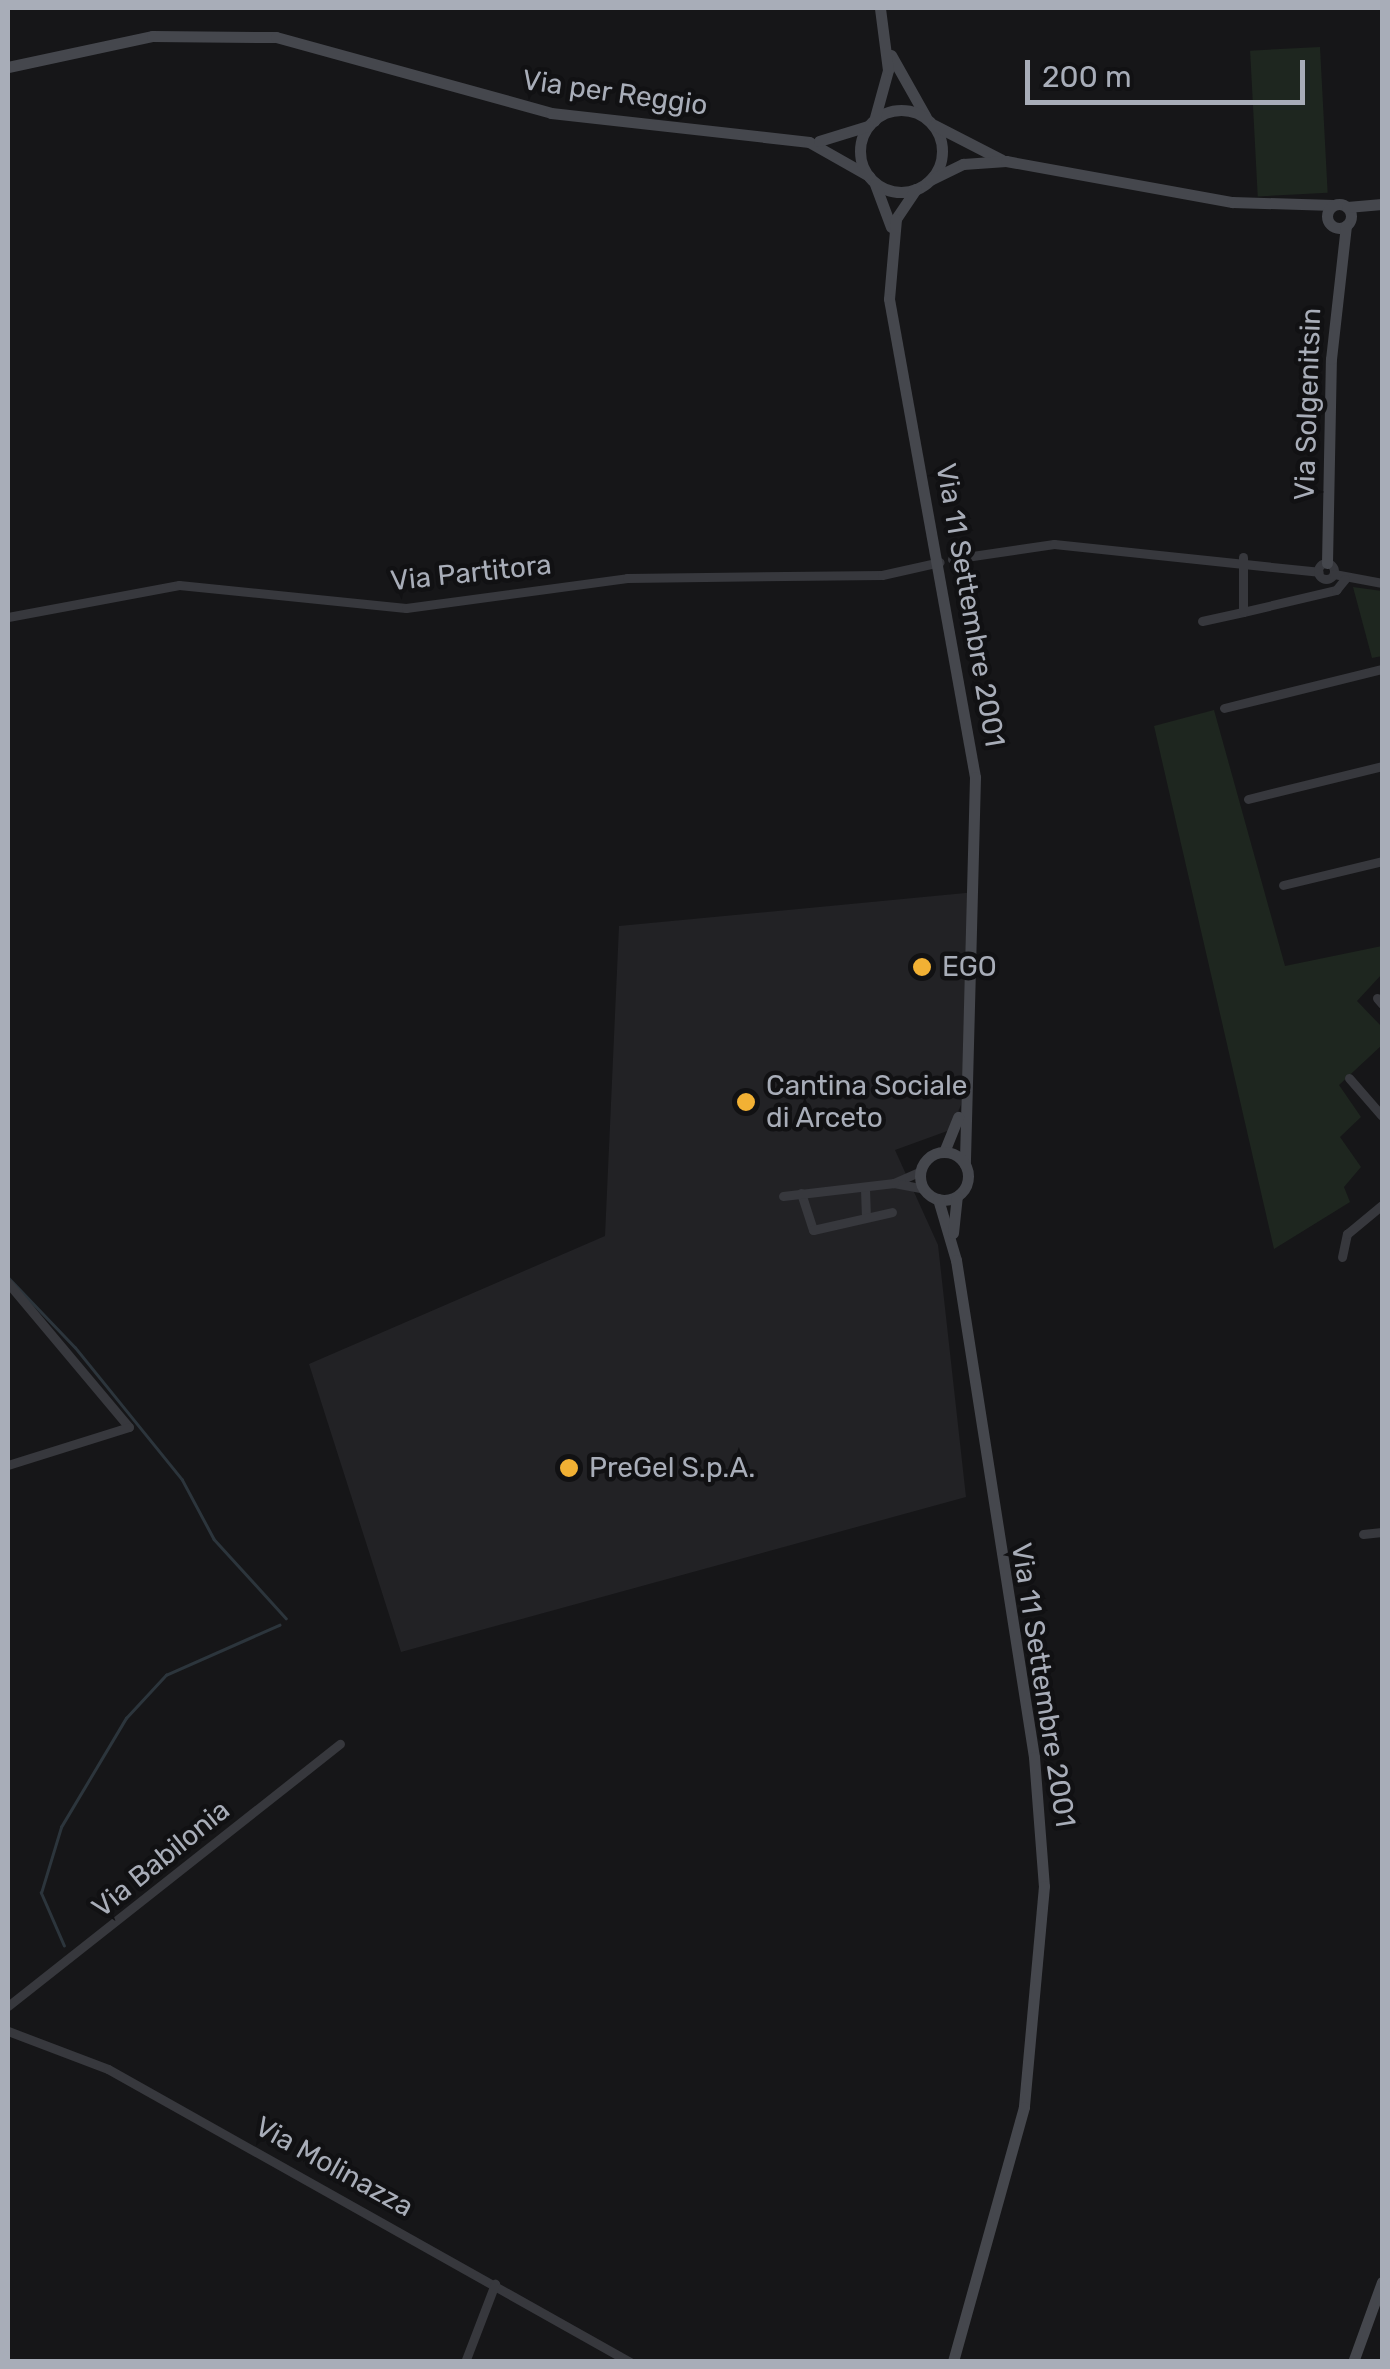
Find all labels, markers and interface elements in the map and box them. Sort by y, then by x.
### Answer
scale bar [1030,40,1310,102]
text: 200 m [1042,59,1132,95]
street label: Via per Reggio [520,63,710,123]
street label: Via Solgenitsin [1288,307,1328,501]
street label: Via 11 Settembre 2001 [929,461,1011,749]
street label: Via Partitora [389,548,553,598]
place label: EGO [942,950,997,984]
marker: EGO [911,956,933,978]
place label: Cantina Sociale di Arceto [766,1069,968,1135]
marker: Cantina Sociale di Arceto [735,1091,757,1113]
place label: PreGel S.p.A. [589,1451,755,1485]
marker: PreGel S.p.A. [558,1457,580,1479]
street label: Via 11 Settembre 2001 [1004,1541,1082,1829]
street label: Via Babilonia [86,1793,236,1925]
street label: Via Molinazza [249,2110,419,2224]

